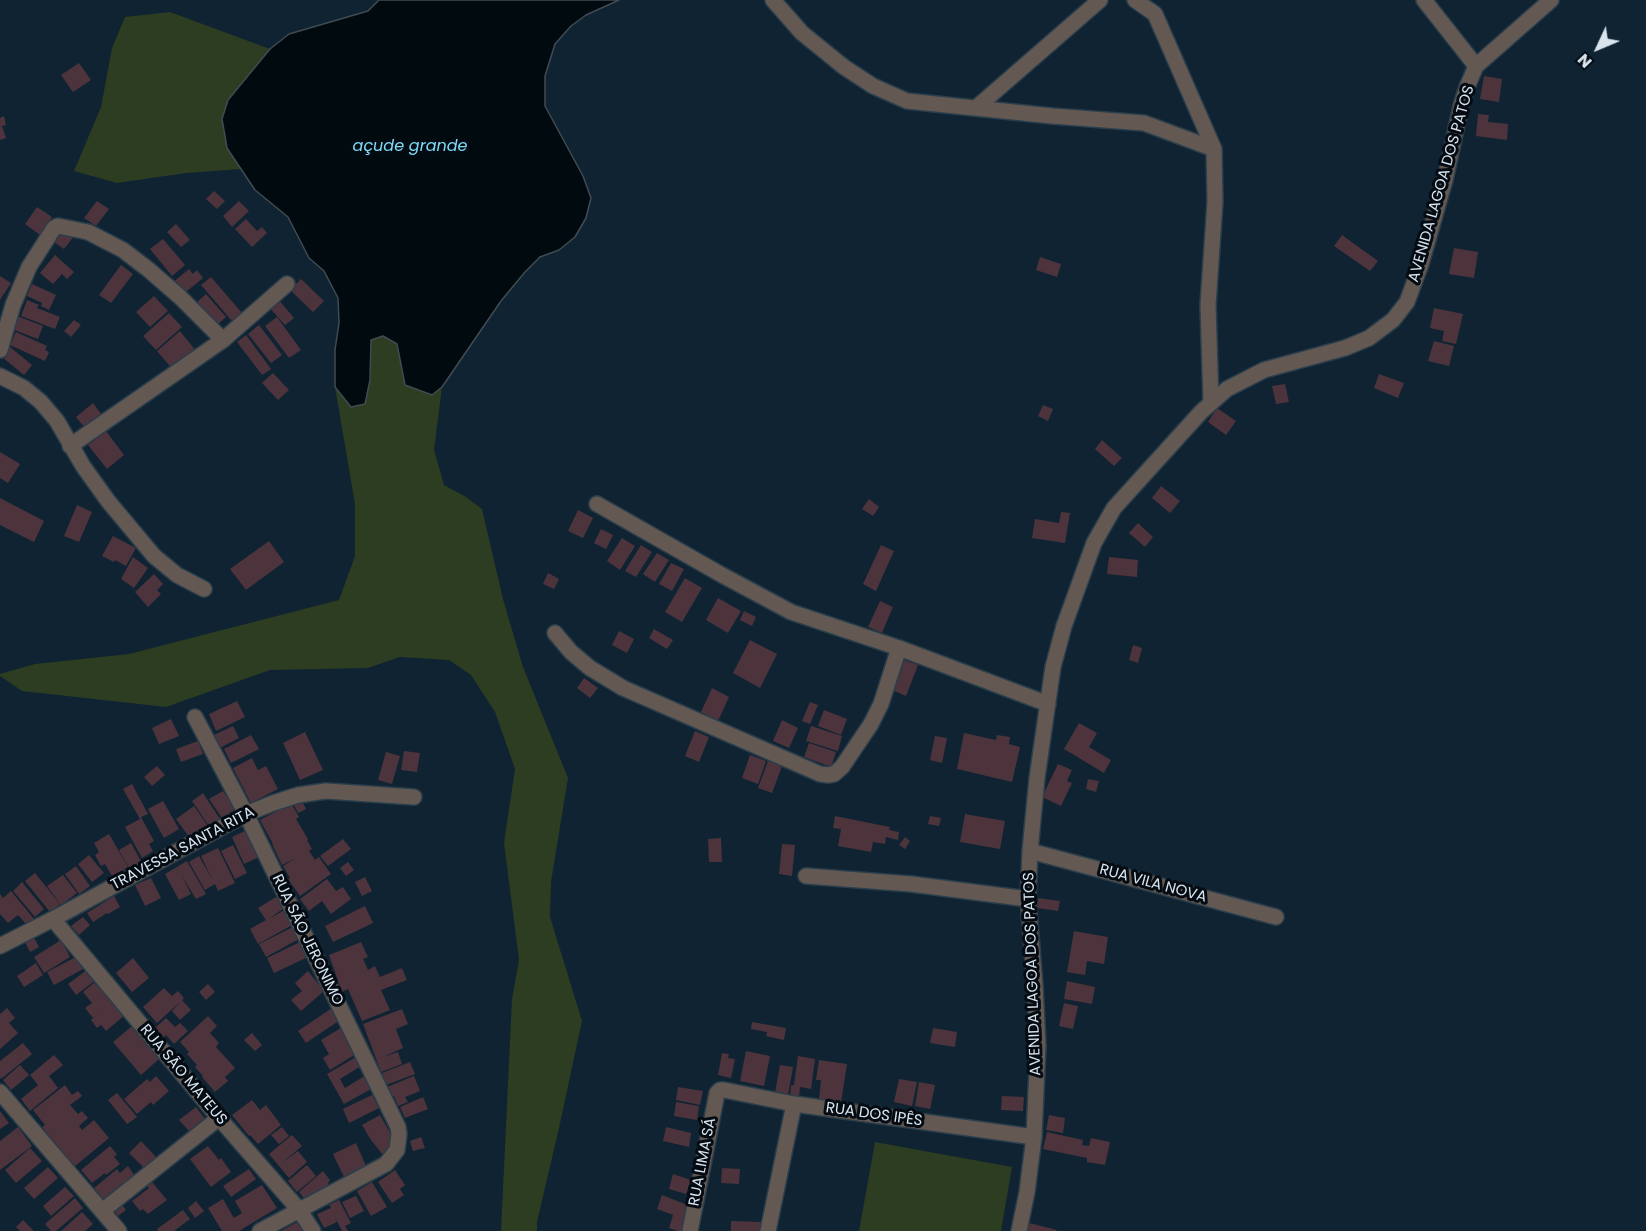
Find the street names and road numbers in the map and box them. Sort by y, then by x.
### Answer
street label: AVENIDA LAGOA DOS PATOS [1405,84,1479,284]
street label: TRAVESSA SANTA RITA [108,804,258,894]
street label: RUA VILA NOVA [1097,861,1209,907]
street label: RUA SÃO JERONIMO [267,872,347,1008]
street label: AVENIDA LAGOA DOS PATOS [1020,872,1046,1076]
street label: RUA SÃO MATEUS [136,1021,230,1129]
street label: RUA DOS IPÊS [825,1099,923,1131]
street label: RUA LIMA SÁ [686,1116,720,1208]

